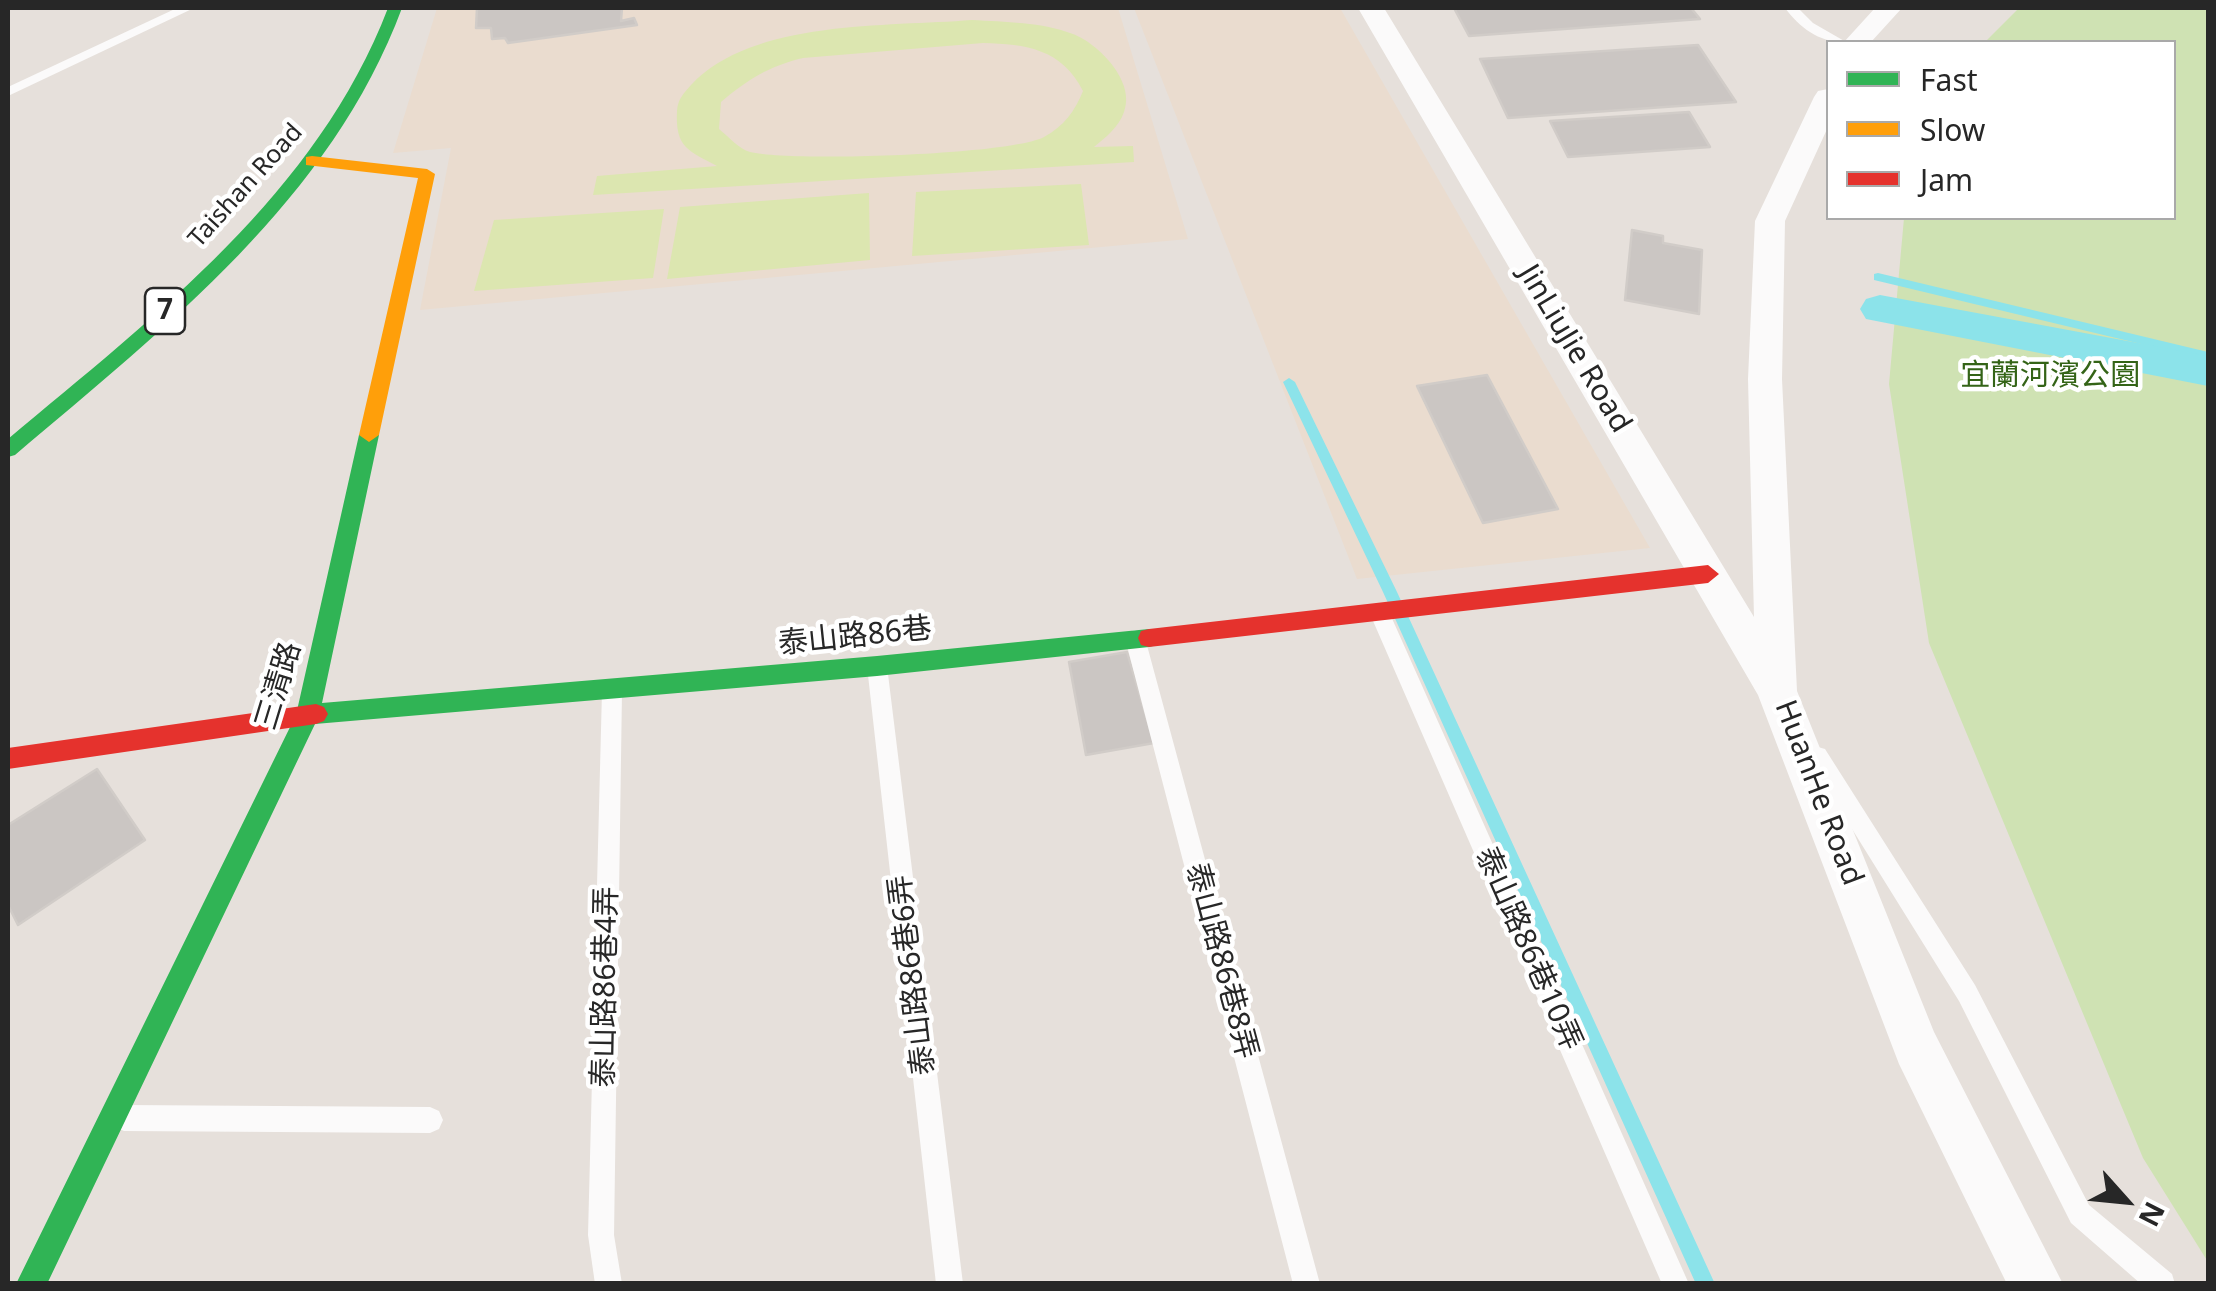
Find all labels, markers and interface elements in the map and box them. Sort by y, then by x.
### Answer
legend [1826,40,2176,220]
text: Fast [1920,59,1978,100]
text: Slow [1920,109,1985,150]
street label: Taishan Road [183,118,309,254]
text: Jam [1920,159,1973,200]
street label: JinLiuJie Road [1510,259,1638,439]
road number: 7 [145,288,185,334]
park label: 宜蘭河濱公園 [1960,358,2140,394]
street label: 泰山路86巷 [776,611,934,663]
street label: 三清路 [249,638,309,734]
street label: HuanHe Road [1766,695,1870,891]
street label: 泰山路86巷10弄 [1467,842,1589,1056]
street label: 泰山路86巷8弄 [1178,859,1264,1063]
street label: 泰山路86巷6弄 [883,873,943,1077]
street label: 泰山路86巷4弄 [586,886,626,1088]
north arrow [2076,1151,2176,1251]
text: N [2131,1196,2175,1233]

